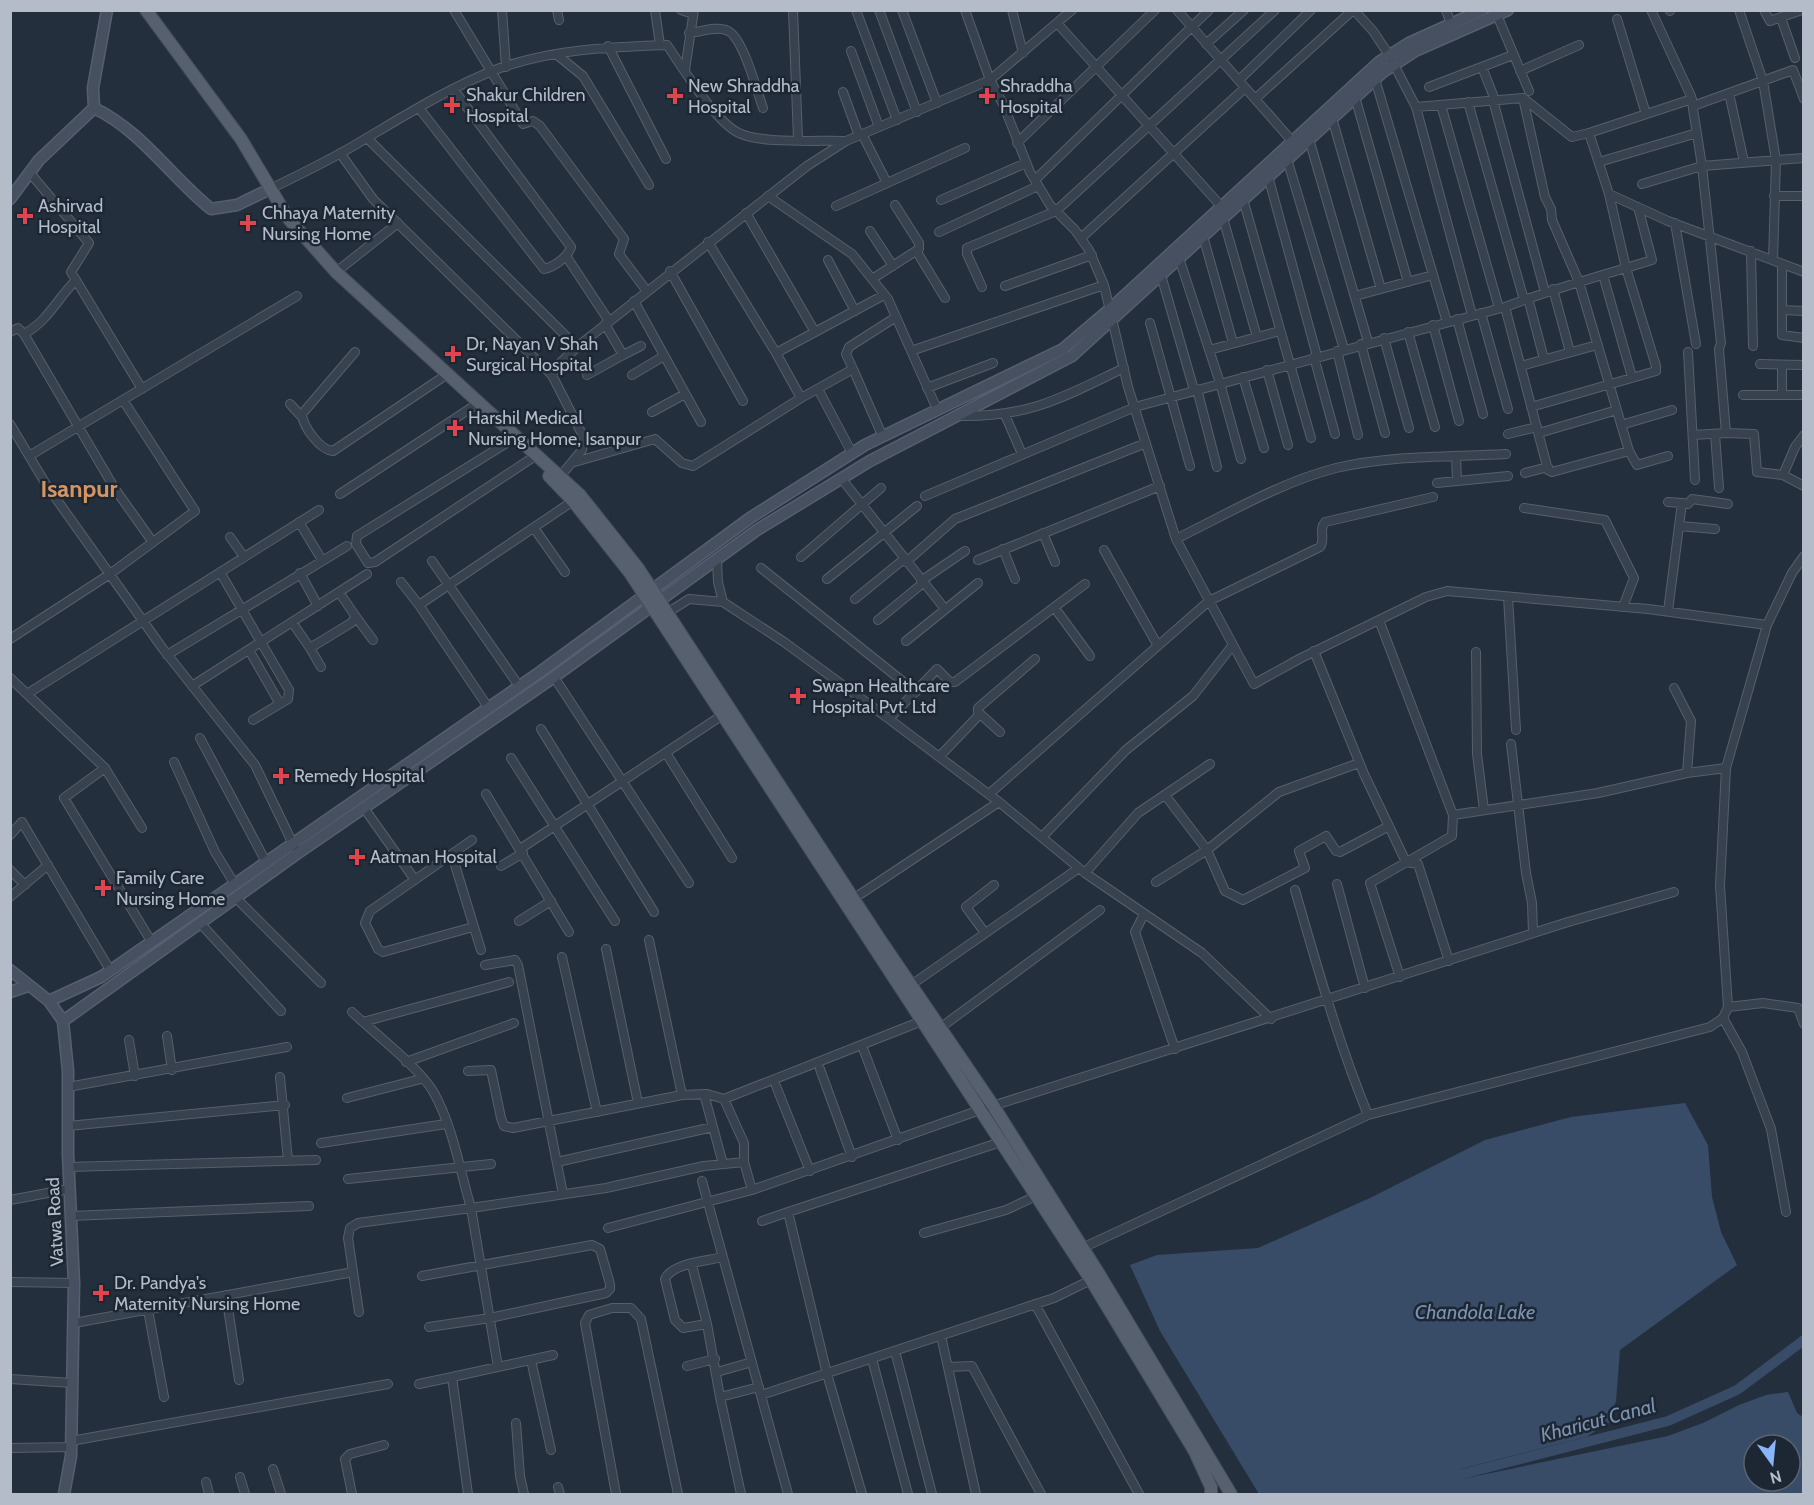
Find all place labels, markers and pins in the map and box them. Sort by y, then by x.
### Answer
place label: New Shraddha Hospital [688,75,800,118]
place label: Shraddha Hospital [1000,75,1073,118]
place label: Shakur Children Hospital [466,84,586,127]
marker: New Shraddha Hospital [666,87,684,105]
marker: Shraddha Hospital [978,87,996,105]
marker: Shakur Children Hospital [443,96,461,114]
place label: Ashirvad Hospital [38,195,103,238]
place label: Chhaya Maternity Nursing Home [262,202,395,245]
marker: Ashirvad Hospital [16,207,34,225]
marker: Chhaya Maternity Nursing Home [239,214,257,232]
place label: Dr, Nayan V Shah Surgical Hospital [466,333,598,376]
marker: Dr, Nayan V Shah Surgical Hospital [444,345,462,363]
place label: Harshil Medical Nursing Home, Isanpur [468,407,641,450]
marker: Harshil Medical Nursing Home, Isanpur [446,419,464,437]
place label: Swapn Healthcare Hospital Pvt. Ltd [812,675,950,718]
marker: Swapn Healthcare Hospital Pvt. Ltd [789,687,807,705]
place label: Remedy Hospital [294,765,425,787]
marker: Remedy Hospital [272,767,290,785]
place label: Aatman Hospital [370,846,498,868]
marker: Aatman Hospital [348,848,366,866]
place label: Family Care Nursing Home [116,867,225,910]
marker: Family Care Nursing Home [94,879,112,897]
place label: Dr. Pandya's Maternity Nursing Home [114,1272,300,1315]
marker: Dr. Pandya's Maternity Nursing Home [92,1284,110,1302]

